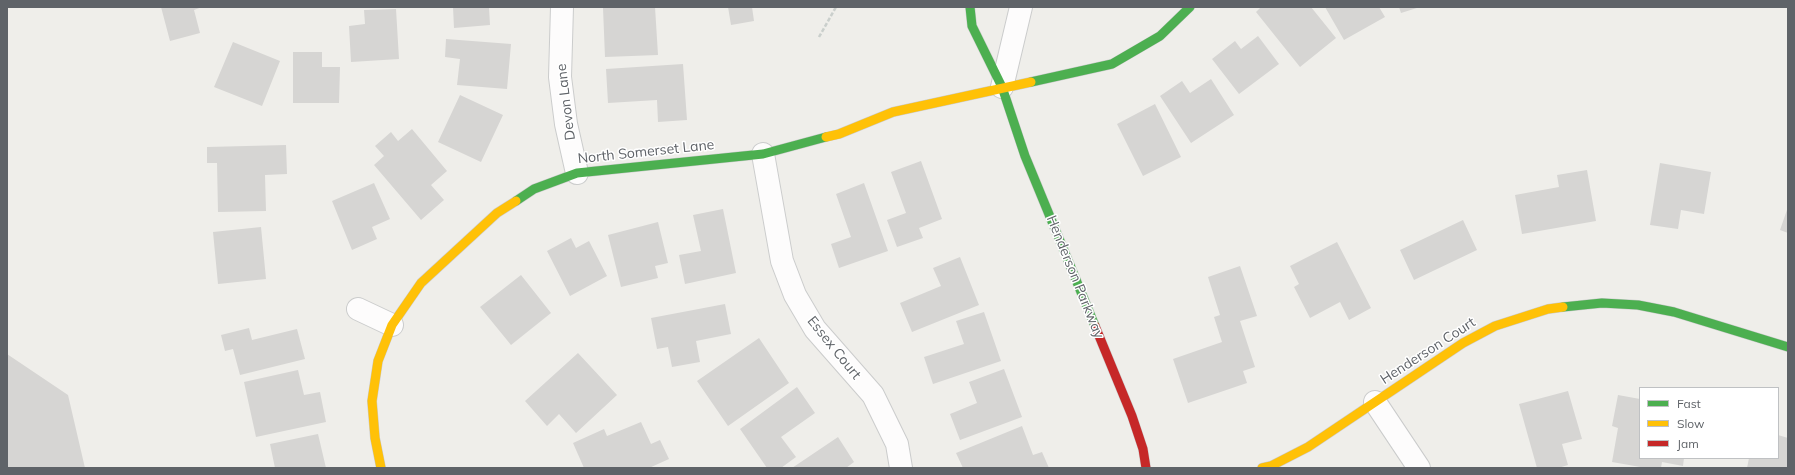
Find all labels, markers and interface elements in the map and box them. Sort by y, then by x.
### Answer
street label: Devon Lane [553,63,579,141]
street label: North Somerset Lane [577,136,715,168]
street label: Henderson Parkway [1043,213,1107,341]
street label: Essex Court [803,313,865,383]
street label: Henderson Court [1377,314,1479,388]
legend [1639,387,1779,459]
text: Fast [1677,396,1701,411]
text: Slow [1677,416,1705,431]
text: Jam [1677,436,1699,451]

